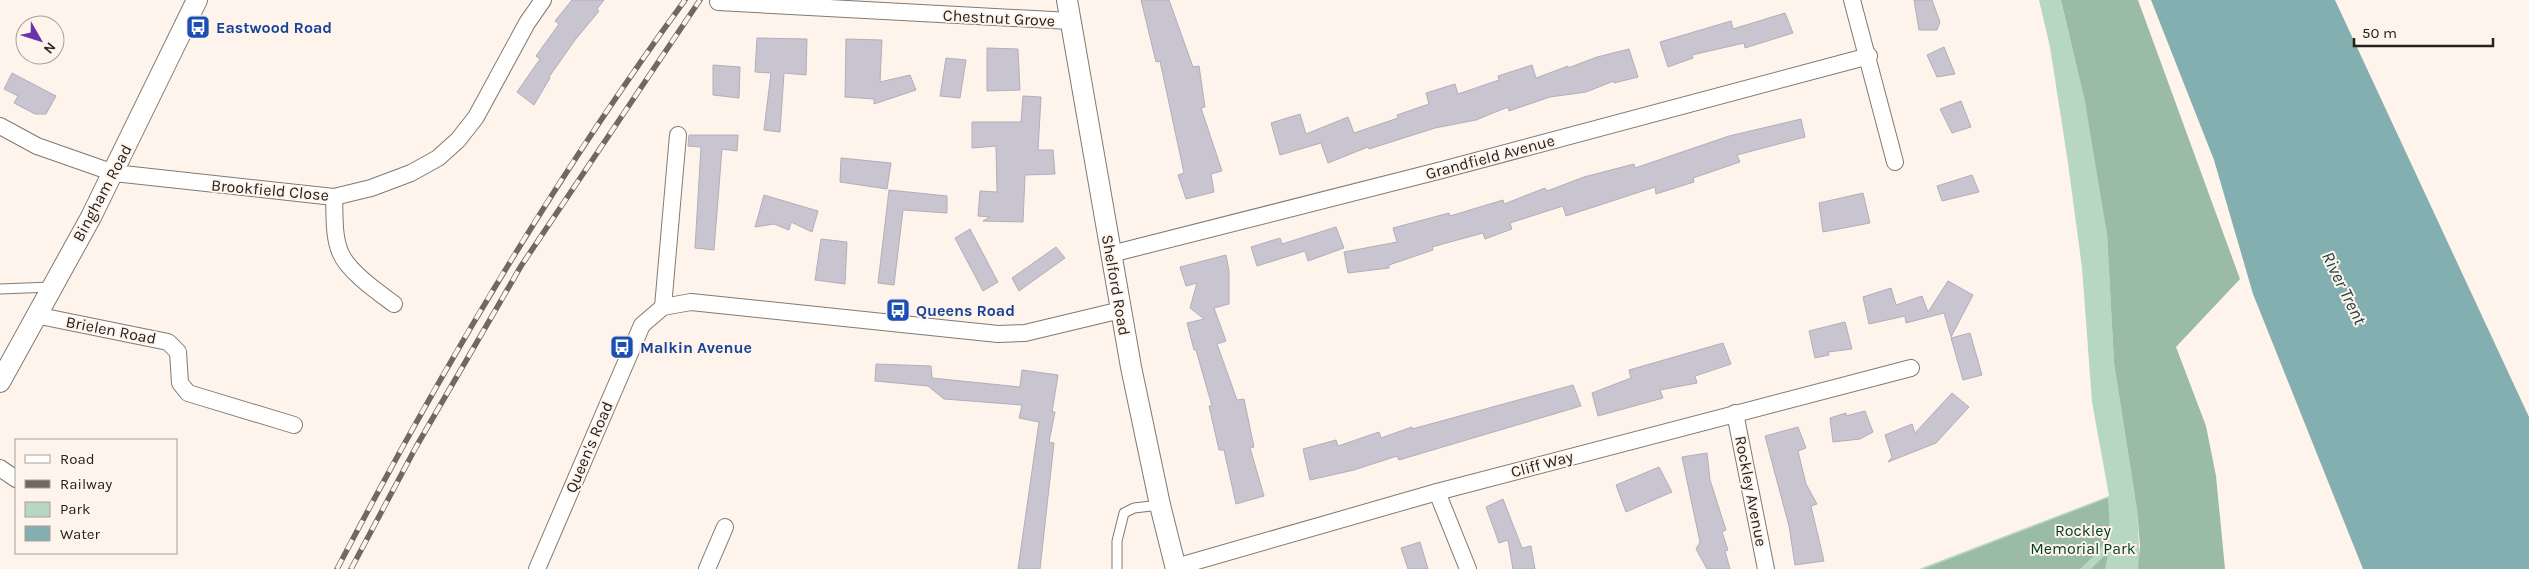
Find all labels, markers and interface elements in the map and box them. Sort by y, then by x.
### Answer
street label: Chestnut Grove [942,6,1056,30]
bus stop icon: Eastwood Road [185,14,211,40]
north arrow [15,15,65,65]
scale bar [2354,15,2493,47]
place label: Eastwood Road [216,18,332,37]
text: 50 m [2362,24,2397,42]
text: N [40,39,59,57]
street label: Grandfield Avenue [1423,131,1557,183]
street label: Bingham Road [68,141,136,245]
street label: Brookfield Close [210,175,330,205]
street label: Shelford Road [1098,233,1134,337]
water label: River Trent [2317,248,2372,329]
bus stop icon: Queens Road [885,297,911,323]
place label: Queens Road [916,301,1015,320]
street label: Brielen Road [64,312,158,348]
bus stop icon: Malkin Avenue [609,334,635,360]
place label: Malkin Avenue [640,338,752,357]
street label: Queen's Road [561,398,617,496]
street label: Rockley Avenue [1731,434,1771,548]
legend [15,439,178,554]
street label: Cliff Way [1509,446,1576,481]
text: Road [60,450,95,468]
text: Railway [60,475,112,493]
text: Park [60,500,90,518]
park label: Rockley Memorial Park [2030,521,2136,558]
text: Water [60,525,101,543]

